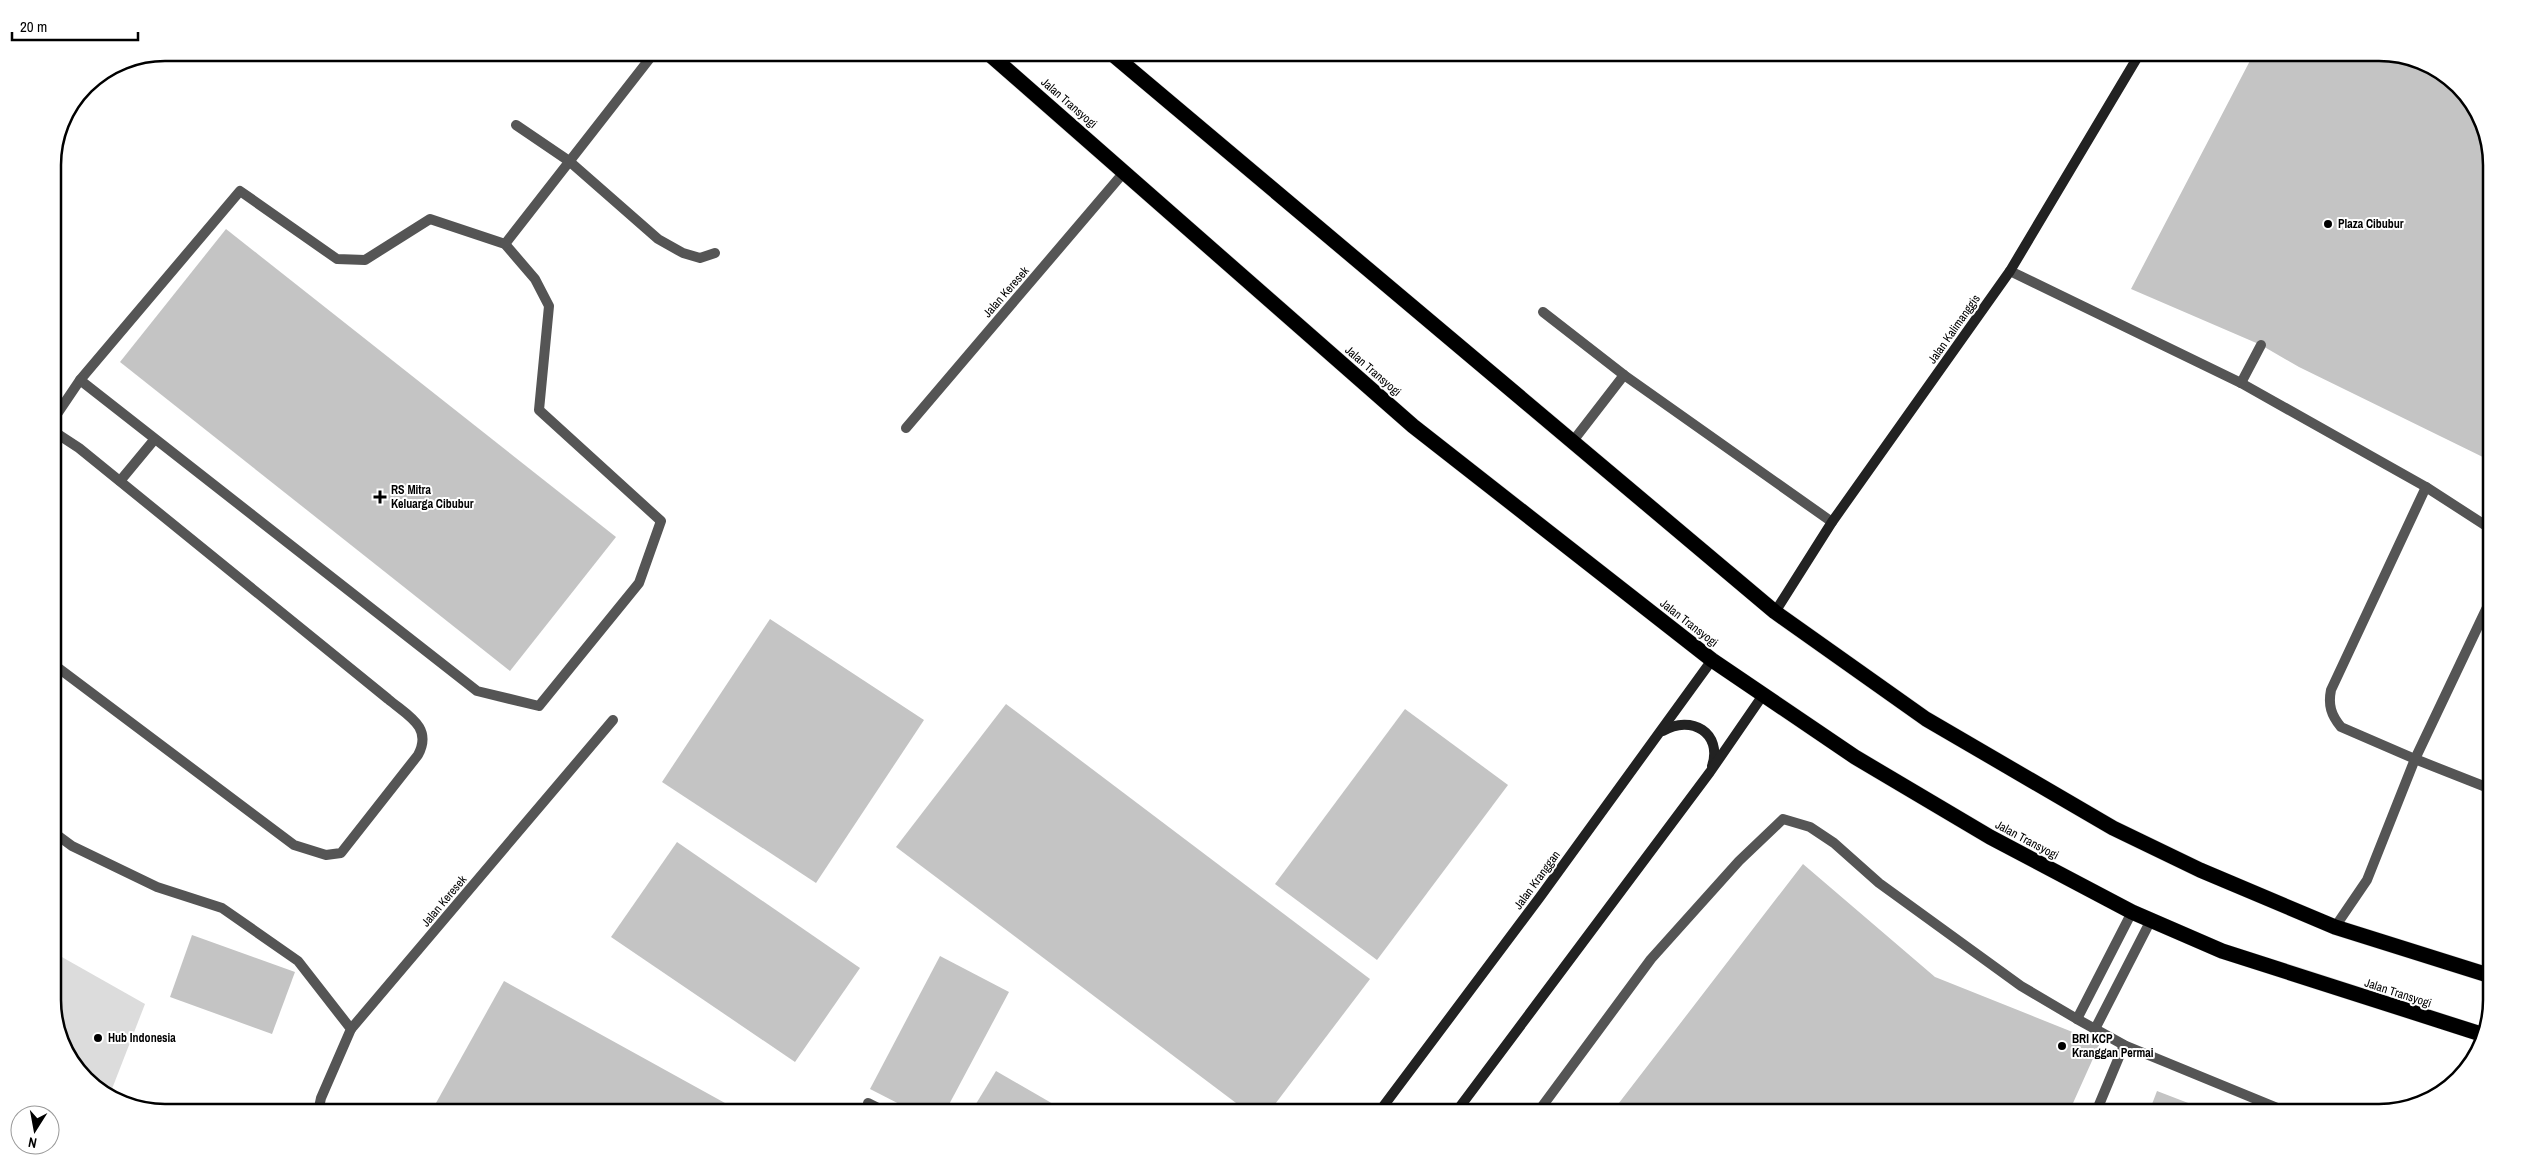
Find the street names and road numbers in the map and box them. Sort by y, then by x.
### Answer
street label: Jalan Transyogi [1038,74,1100,132]
street label: Jalan Keresek [980,263,1033,321]
street label: Jalan Kalimanggis [1924,291,1984,367]
street label: Jalan Transyogi [1342,342,1404,400]
street label: Jalan Transyogi [1657,595,1721,651]
street label: Jalan Transyogi [1993,817,2061,863]
street label: Jalan Kranggan [1510,847,1564,913]
street label: Jalan Keresek [418,872,470,930]
street label: Jalan Transyogi [2362,975,2434,1011]

